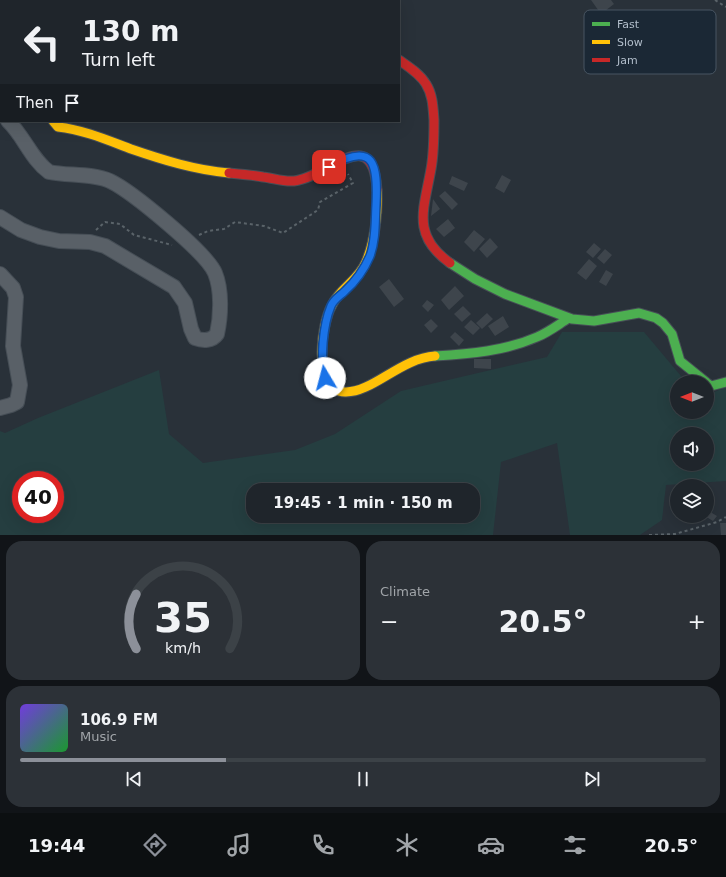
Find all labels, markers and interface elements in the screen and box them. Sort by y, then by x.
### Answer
legend [584,10,716,74]
text: 130 m [82,15,179,48]
icon: left [16,16,68,68]
text: Fast [617,18,640,31]
text: Slow [617,36,643,49]
text: Turn left [82,49,155,70]
text: Jam [616,54,638,67]
icon: arrive [61,92,83,114]
text: Then [16,94,53,112]
pin [312,150,346,184]
icon: arrive [318,156,340,178]
position arrow [304,357,346,399]
north arrow [670,375,714,419]
map controls [670,375,714,523]
button: sound [670,427,714,471]
speed limit sign: 40 [12,471,64,523]
button: layers [670,479,714,523]
text: 19:45 · 1 min · 150 m [273,494,453,512]
text: Climate [380,584,430,599]
text: 35 [154,592,212,641]
text: 20.5° [498,604,588,639]
text: − [380,609,398,634]
text: + [688,609,706,634]
text: km/h [165,639,201,655]
text: 106.9 FM [80,711,158,729]
text: Music [80,729,117,744]
icon: previous [123,768,145,790]
icon: pause [352,768,374,790]
icon: next [581,768,603,790]
icon: directions [141,831,169,859]
icon: music [225,831,253,859]
icon: phone [309,831,337,859]
icon: climate [393,831,421,859]
icon: car [477,831,505,859]
icon: filters [561,831,589,859]
text: 19:44 [28,835,85,856]
text: 20.5° [645,835,698,856]

